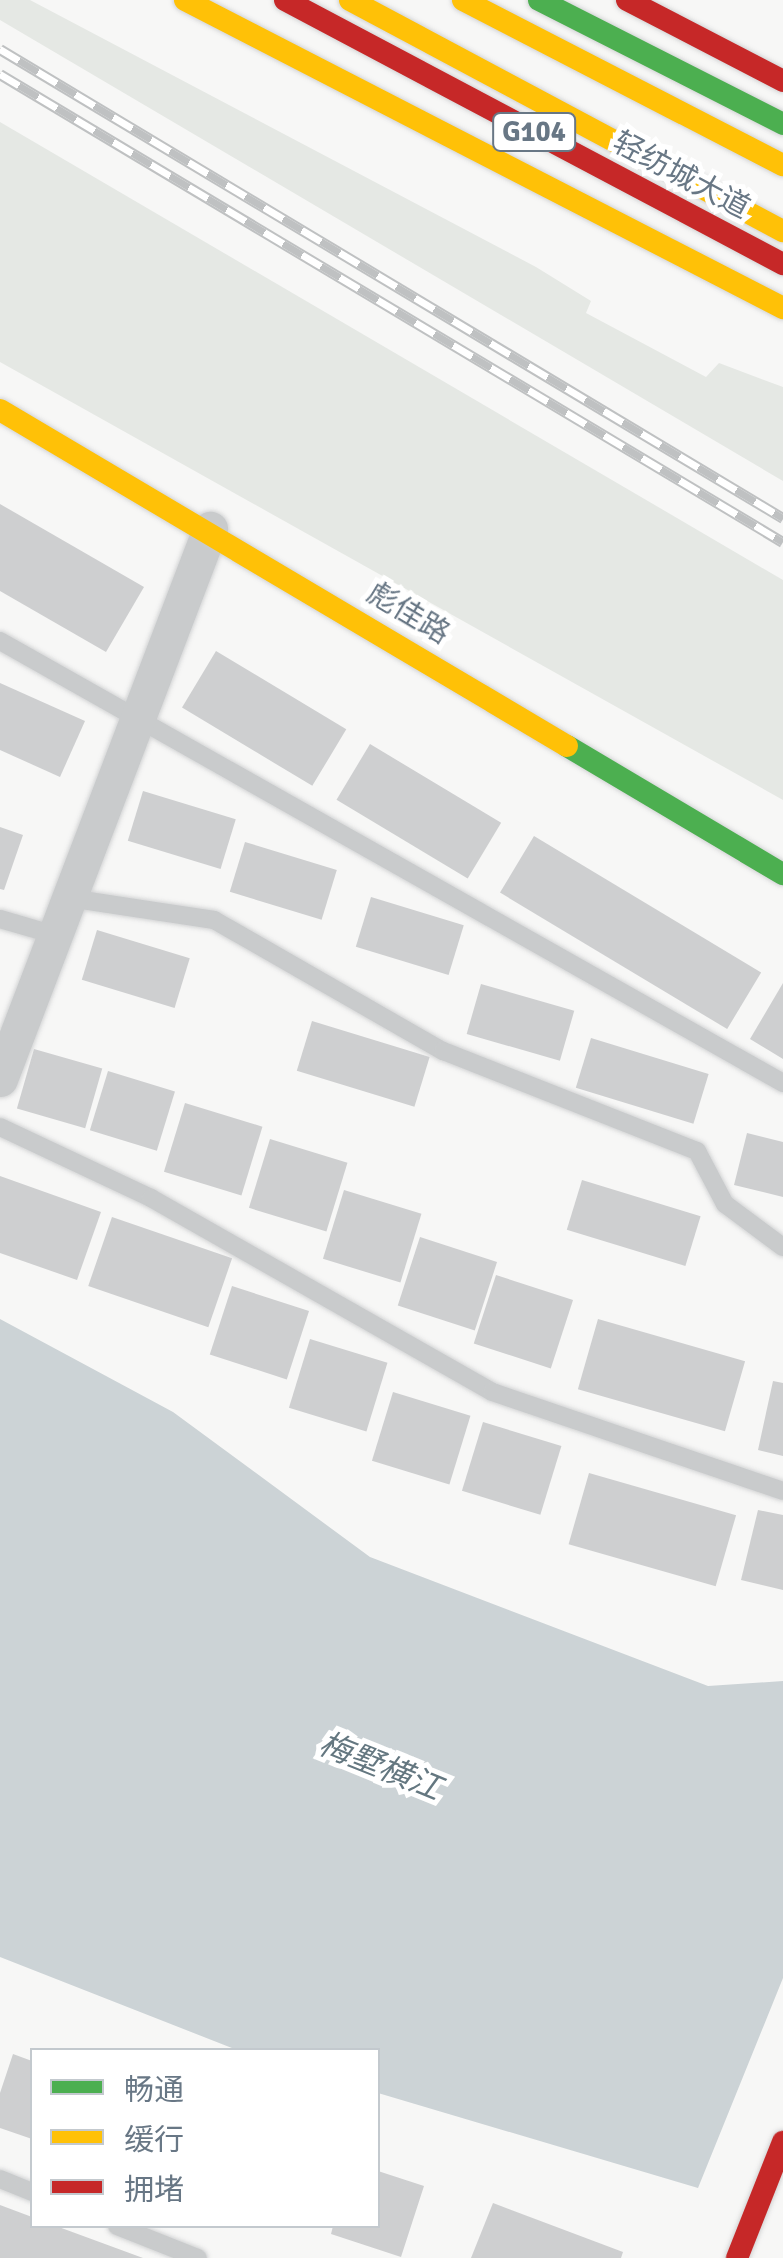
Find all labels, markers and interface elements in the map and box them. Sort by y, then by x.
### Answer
road number: G104 [492,109,576,155]
street label: 轻纺城大道 [606,125,756,227]
street label: 彪佳路 [360,575,456,653]
water label: 梅墅横江 [313,1725,447,1809]
legend [30,2048,380,2228]
text: 畅通 [124,2072,184,2109]
text: 缓行 [124,2122,184,2159]
text: 拥堵 [124,2172,184,2209]

